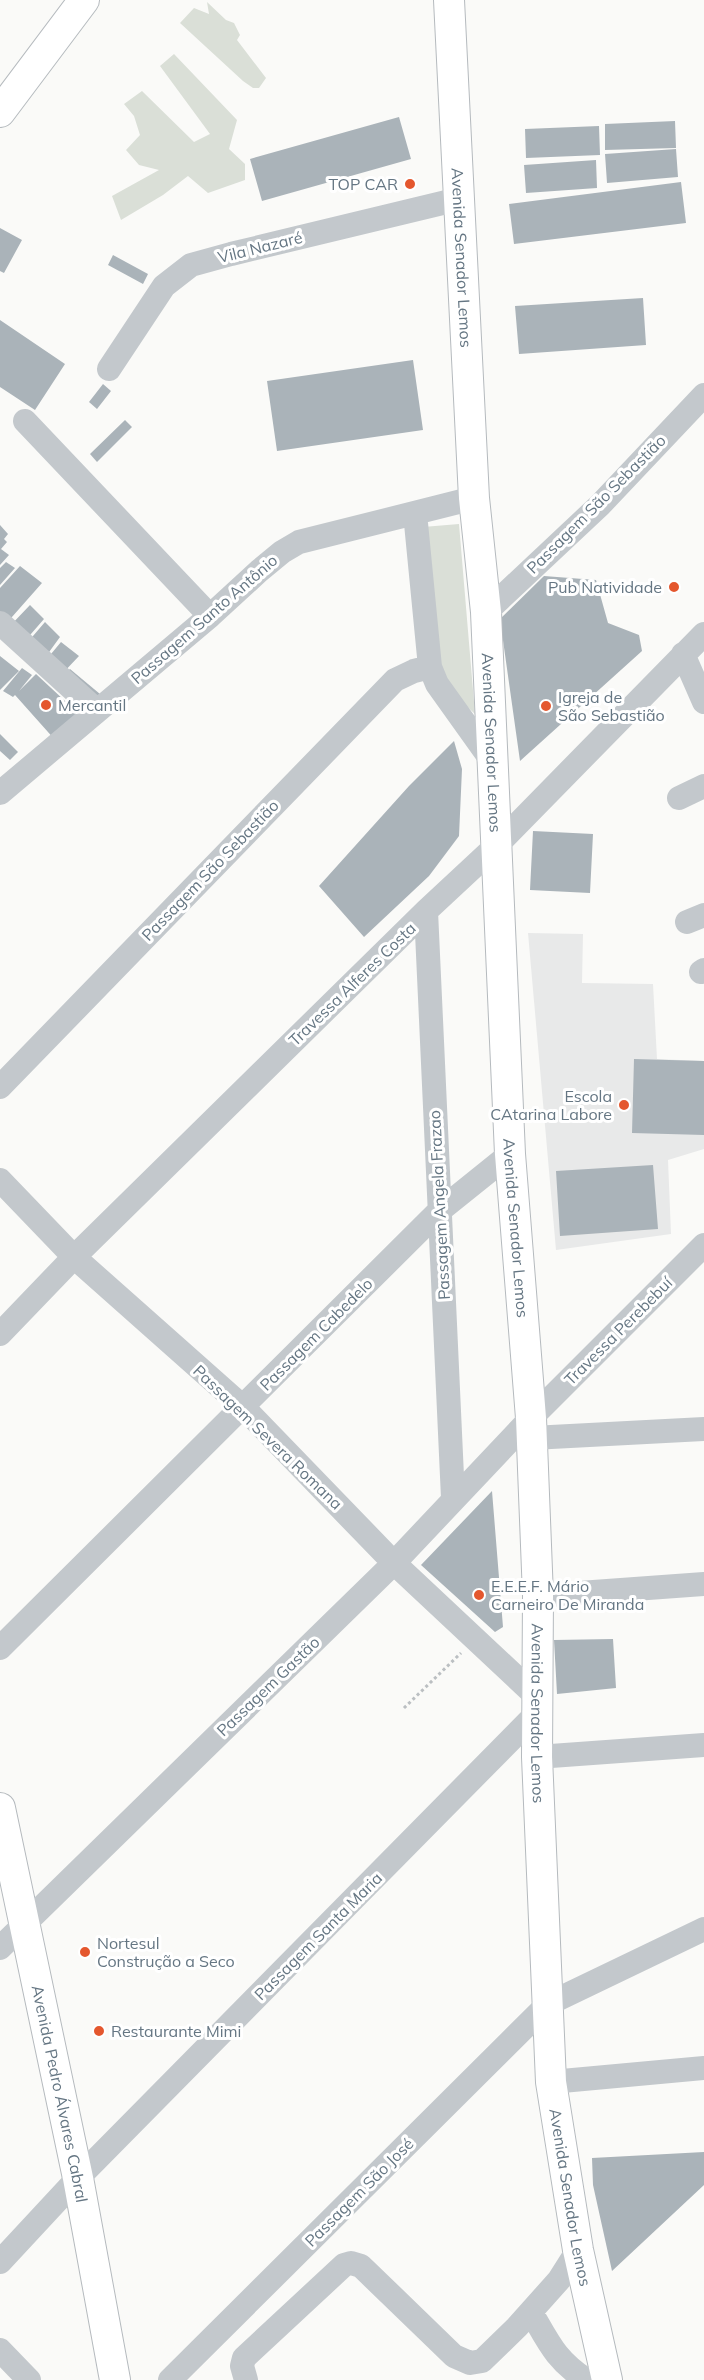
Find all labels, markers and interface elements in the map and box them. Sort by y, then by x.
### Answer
street label: Avenida Senador Lemos [447,167,476,348]
place label: TOP CAR [329,174,398,194]
marker: TOP CAR [403,177,417,191]
street label: Vila Nazaré [216,227,304,267]
street label: Passagem São Sebastião [522,430,670,578]
street label: Passagem Santo Antônio [127,550,281,688]
place label: Pub Natividade [548,577,662,597]
marker: Pub Natividade [667,580,681,594]
street label: Avenida Senador Lemos [478,652,506,833]
place label: Igreja de São Sebastião [558,687,665,725]
place label: Mercantil [58,695,126,715]
marker: Mercantil [39,698,53,712]
marker: Igreja de São Sebastião [539,699,553,713]
street label: Passagem São Sebastião [137,795,283,945]
street label: Travessa Alferes Costa [284,918,420,1050]
place label: Escola CAtarina Labore [490,1086,612,1124]
marker: Escola CAtarina Labore [617,1098,631,1112]
street label: Passagem Angela Frazao [424,1110,454,1300]
street label: Avenida Senador Lemos [499,1138,533,1319]
street label: Travessa Perebebuí [560,1272,677,1389]
street label: Passagem Cabedelo [255,1273,377,1395]
street label: Passagem Severa Romana [189,1361,347,1513]
place label: E.E.E.F. Mário Carneiro De Miranda [491,1576,644,1614]
marker: E.E.E.F. Mário Carneiro De Miranda [472,1588,486,1602]
street label: Avenida Senador Lemos [527,1623,549,1804]
street label: Passagem Gastão [212,1632,324,1740]
street label: Passagem Santa Maria [250,1868,386,2004]
place label: Nortesul Construção a Seco [97,1933,235,1971]
marker: Nortesul Construção a Seco [78,1945,92,1959]
street label: Avenida Pedro Álvares Cabral [28,1983,92,2204]
place label: Restaurante Mimi [111,2021,241,2041]
marker: Restaurante Mimi [92,2024,106,2038]
street label: Avenida Senador Lemos [545,2107,596,2288]
street label: Passagem São José [300,2133,418,2251]

